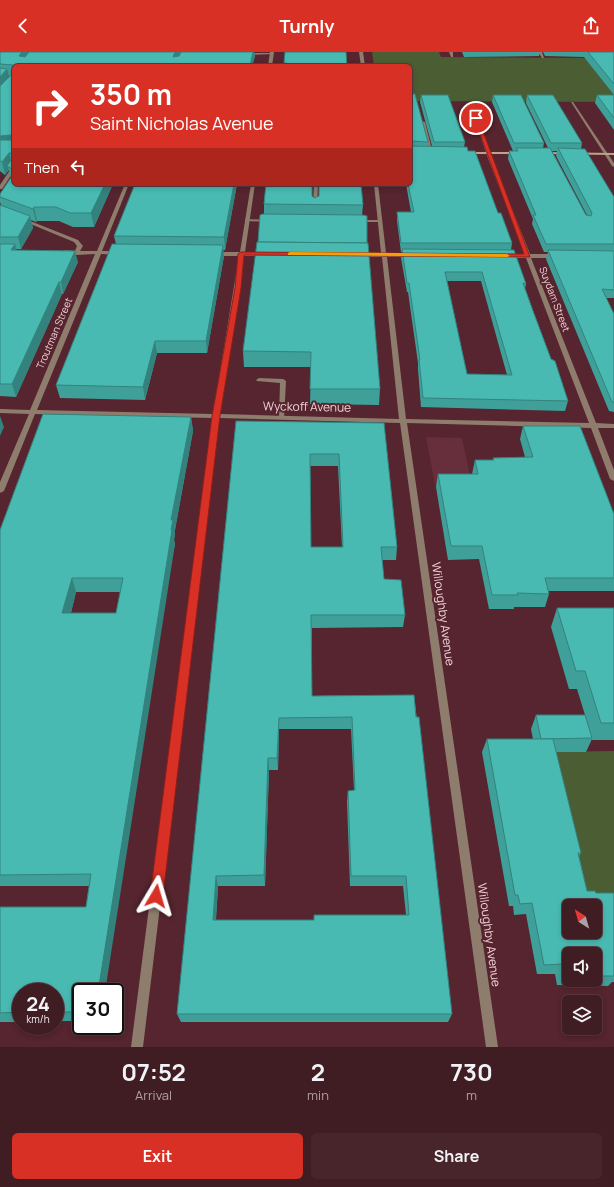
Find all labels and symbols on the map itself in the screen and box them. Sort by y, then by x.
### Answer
pin [459,101,493,135]
street label: Suydam Street [536,265,574,333]
street label: Troutman Street [33,295,75,371]
street label: Wyckoff Avenue [263,397,351,416]
street label: Willoughby Avenue [428,561,459,667]
position arrow [135,875,177,917]
street label: Willoughby Avenue [474,882,505,988]
north arrow [562,899,602,939]
speed limit sign: 30 [72,983,124,1035]

